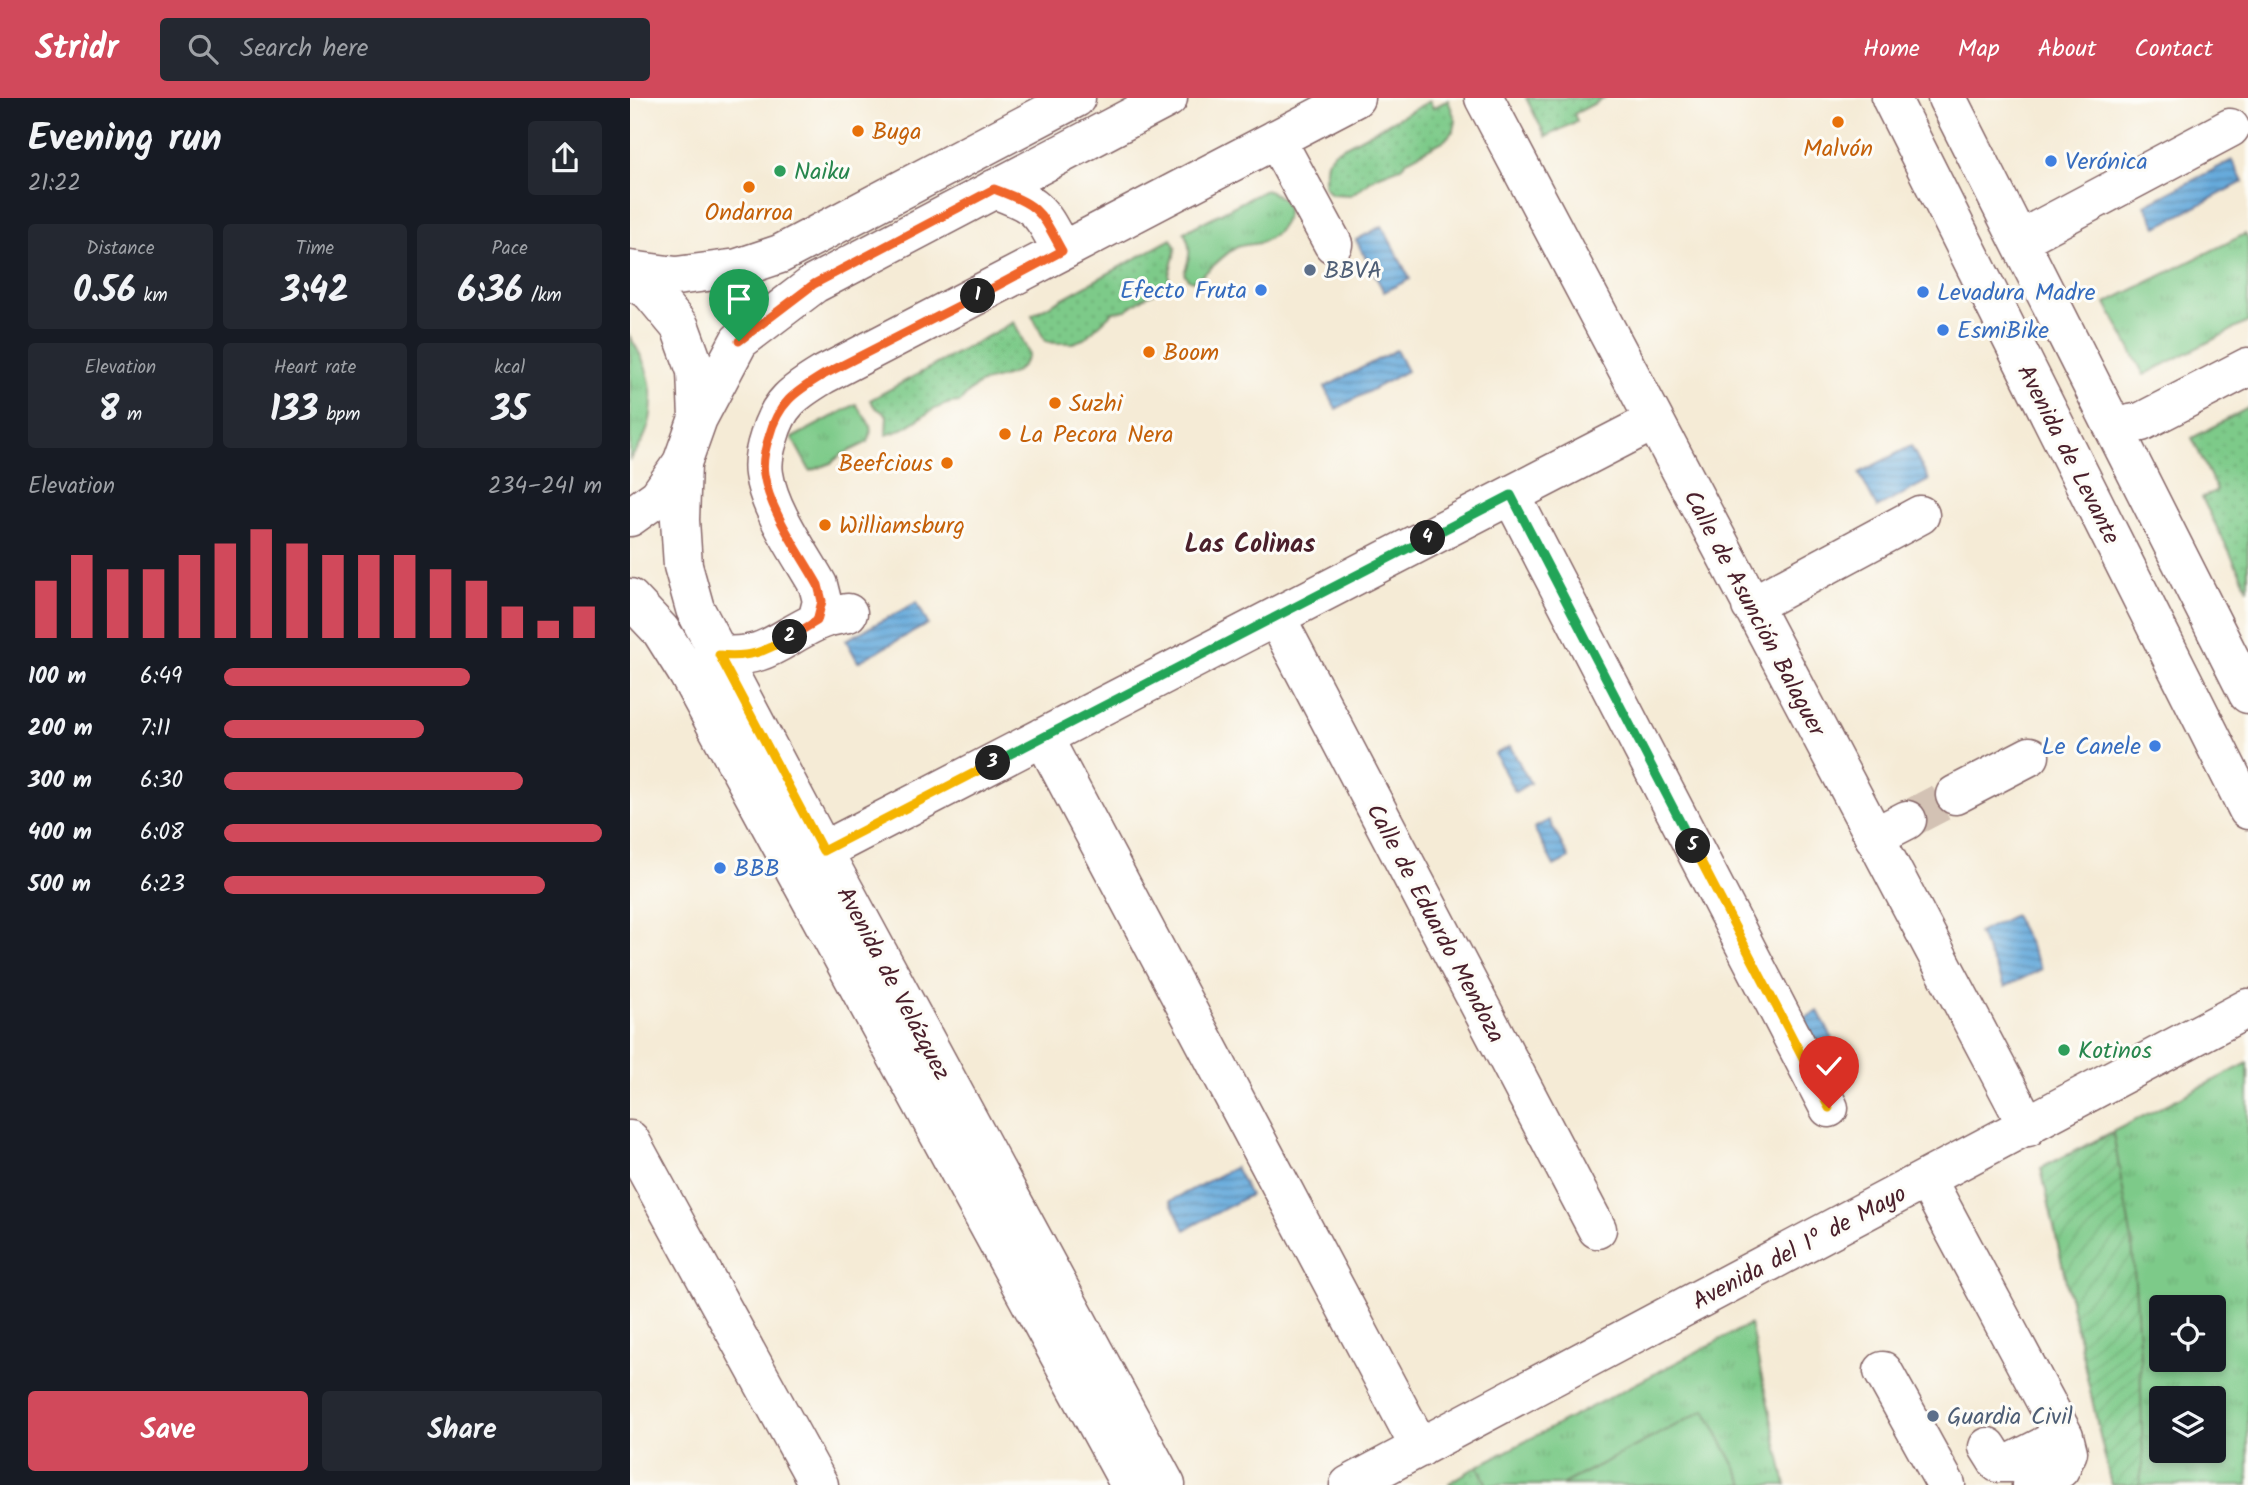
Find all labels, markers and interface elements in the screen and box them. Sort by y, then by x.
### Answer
search box [160,18,650,81]
text: Stridr [35,23,118,76]
text: Search here [240,28,369,70]
icon: search [184,30,222,68]
text: Home [1863,30,1920,69]
text: Map [1958,30,2000,69]
text: About [2038,30,2096,69]
text: Contact [2134,30,2213,69]
text: Evening run [28,110,222,170]
place label: Buga [872,113,922,152]
marker: Malvón [1830,114,1846,130]
button: share [528,121,602,195]
marker: Buga [850,123,866,139]
place label: Malvón [1803,130,1873,169]
place label: Verónica [2065,143,2148,182]
place label: Naiku [794,153,850,192]
marker: Verónica [2043,153,2059,169]
marker: Naiku [772,163,788,179]
text: 21:22 [28,166,81,202]
marker: Ondarroa [741,179,757,195]
place label: Ondarroa [705,194,793,233]
text: Distance [86,234,154,264]
text: Time [296,234,334,264]
text: Pace [492,234,528,264]
place label: BBVA [1324,252,1382,291]
marker: BBVA [1302,262,1318,278]
text: 0.56 [73,264,136,320]
text: 3:42 [281,264,349,320]
text: 6:36 [458,264,523,320]
pin [709,269,769,341]
place label: Efecto Fruta [1120,272,1247,311]
place label: Levadura Madre [1937,274,2096,313]
pin: 1 [960,278,996,314]
icon: arrive [720,280,758,318]
text: 1 [975,280,980,310]
text: km [136,281,168,311]
text: /km [523,281,562,311]
marker: Efecto Fruta [1253,282,1269,298]
marker: Levadura Madre [1915,284,1931,300]
place label: EsmiBike [1957,312,2049,351]
marker: EsmiBike [1935,322,1951,338]
place label: Boom [1163,334,1219,373]
marker: Boom [1141,344,1157,360]
text: Elevation [84,353,156,383]
text: Heart rate [274,353,356,383]
text: kcal [494,353,525,383]
street label: Avenida de Levante [2005,358,2130,552]
text: 8 [99,383,119,439]
text: 133 [270,383,319,439]
text: 35 [491,383,528,439]
place label: Suzhi [1069,385,1124,424]
marker: Suzhi [1047,395,1063,411]
text: m [119,400,142,430]
text: bpm [319,400,360,430]
place label: La Pecora Nera [1019,416,1173,455]
marker: La Pecora Nera [997,426,1013,442]
place label: Beefcious [838,445,933,484]
marker: Beefcious [939,455,955,471]
text: Elevation [28,469,115,505]
text: 234–241 m [488,469,602,505]
street label: Calle de Asunción Balaguer [1672,483,1836,746]
place label: Williamsburg [839,507,965,546]
marker: Williamsburg [817,517,833,533]
pin: 4 [1410,520,1446,556]
text: 4 [1422,522,1433,552]
district label: Las Colinas [1185,524,1316,566]
pin: 2 [772,620,808,654]
text: 2 [784,621,795,651]
text: 100 m [28,659,86,695]
text: 6:49 [140,659,182,695]
text: 200 m [28,711,93,747]
text: 7:11 [140,711,171,747]
place label: Le Canele [2042,728,2141,767]
marker: Le Canele [2147,738,2163,754]
pin: 3 [976,746,1010,780]
text: 3 [987,747,998,777]
text: 300 m [28,763,92,799]
text: 6:30 [140,763,183,799]
street label: Calle de Eduardo Mendoza [1355,797,1514,1051]
text: 400 m [28,815,92,851]
text: 6:08 [140,815,184,851]
pin: 5 [1676,828,1710,864]
text: 5 [1688,830,1697,860]
place label: BBB [734,850,780,889]
marker: BBB [712,860,728,876]
text: 500 m [28,867,91,903]
text: 6:23 [140,867,185,903]
street label: Avenida de Velázquez [825,880,960,1088]
place label: Kotinos [2078,1032,2152,1071]
pin [1799,1036,1859,1108]
marker: Kotinos [2056,1042,2072,1058]
icon: check [1810,1047,1848,1085]
street label: Avenida del 1º de Mayo [1686,1175,1914,1321]
map controls [2149,1295,2226,1463]
button: locate [2149,1295,2226,1372]
button: layers [2149,1386,2226,1463]
button: Save [28,1391,308,1471]
button: Share [322,1391,602,1471]
place label: Guardia Civil [1947,1398,2073,1437]
marker: Guardia Civil [1925,1408,1941,1424]

